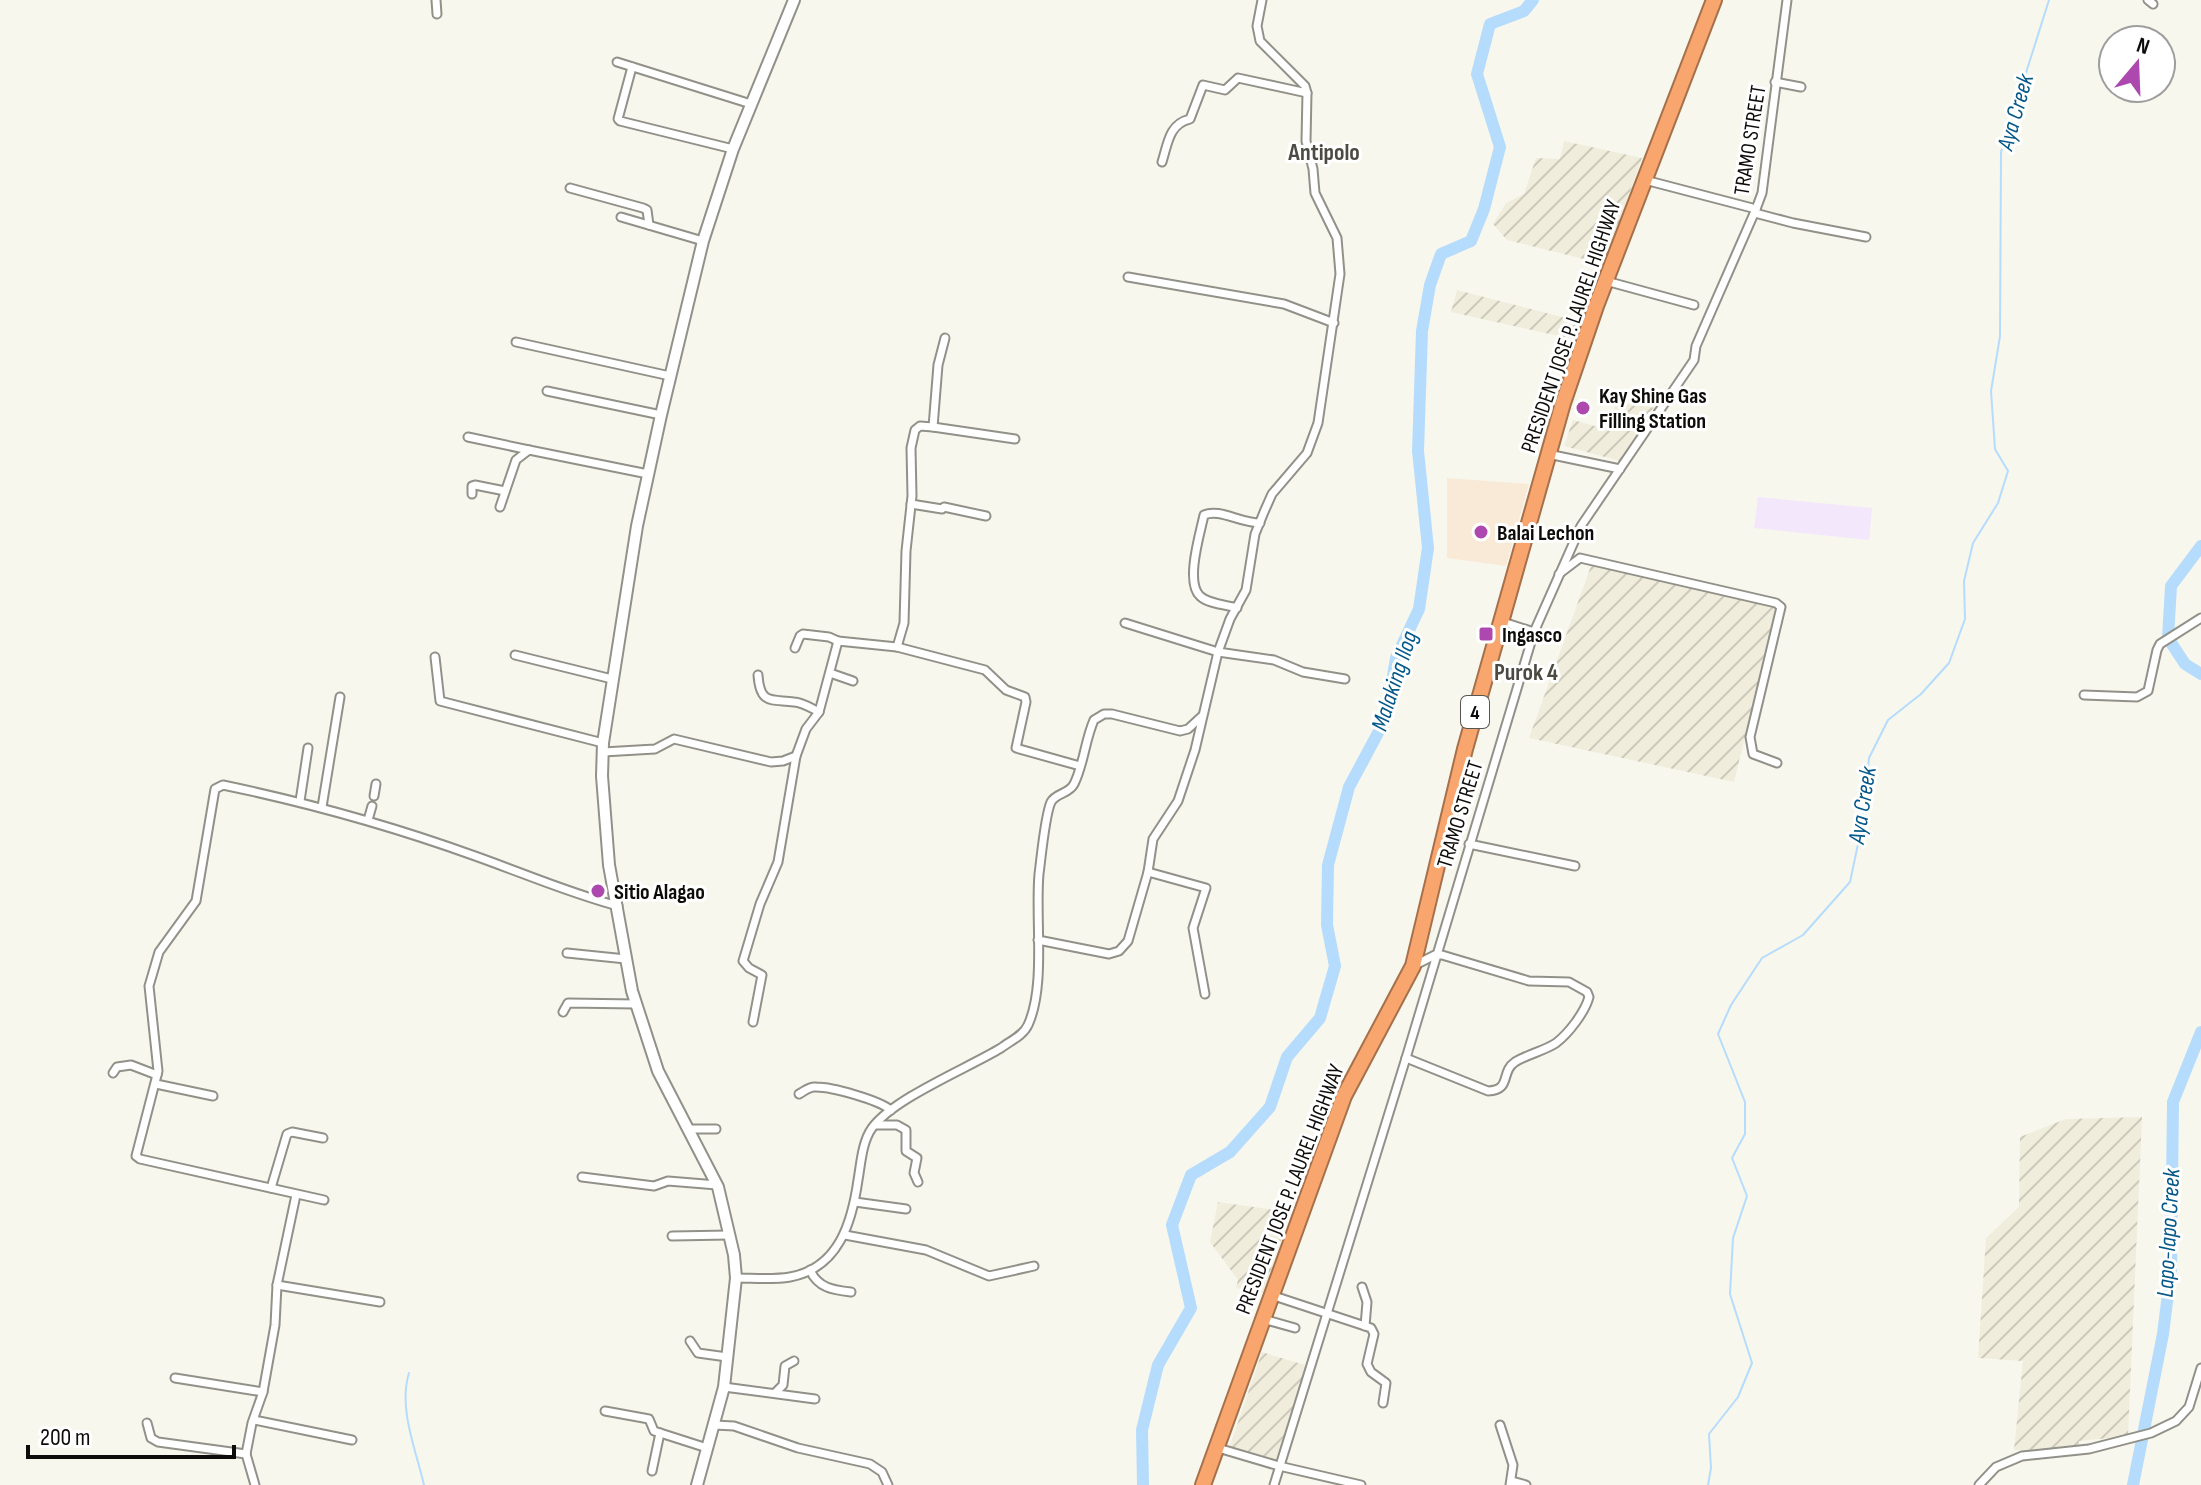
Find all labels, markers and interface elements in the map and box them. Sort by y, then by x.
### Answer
north arrow [2097,24,2177,104]
text: N [2133,32,2153,61]
water label: Aya Creek [1991,70,2040,154]
street label: TRAMO STREET [1728,83,1773,197]
district label: Antipolo [1287,138,1360,167]
street label: PRESIDENT JOSE P. LAUREL HIGHWAY [1515,197,1627,456]
place label: Kay Shine Gas Filling Station [1599,383,1707,435]
marker: Kay Shine Gas Filling Station [1574,399,1592,417]
place label: Balai Lechon [1497,520,1594,547]
marker: Balai Lechon [1472,523,1490,541]
place label: Ingasco [1502,622,1562,649]
marker: Ingasco [1477,625,1495,643]
water label: Malaking Ilog [1365,627,1424,735]
district label: Purok 4 [1494,658,1558,687]
road number: 4 [1461,696,1489,728]
street label: TRAMO STREET [1431,757,1490,872]
water label: Aya Creek [1842,764,1883,847]
place label: Sitio Alagao [614,879,705,906]
marker: Sitio Alagao [589,882,607,900]
street label: PRESIDENT JOSE P. LAUREL HIGHWAY [1230,1061,1351,1318]
water label: Lapo-lapo Creek [2151,1167,2186,1298]
scale bar [28,1409,234,1459]
text: 200 m [40,1423,91,1452]

